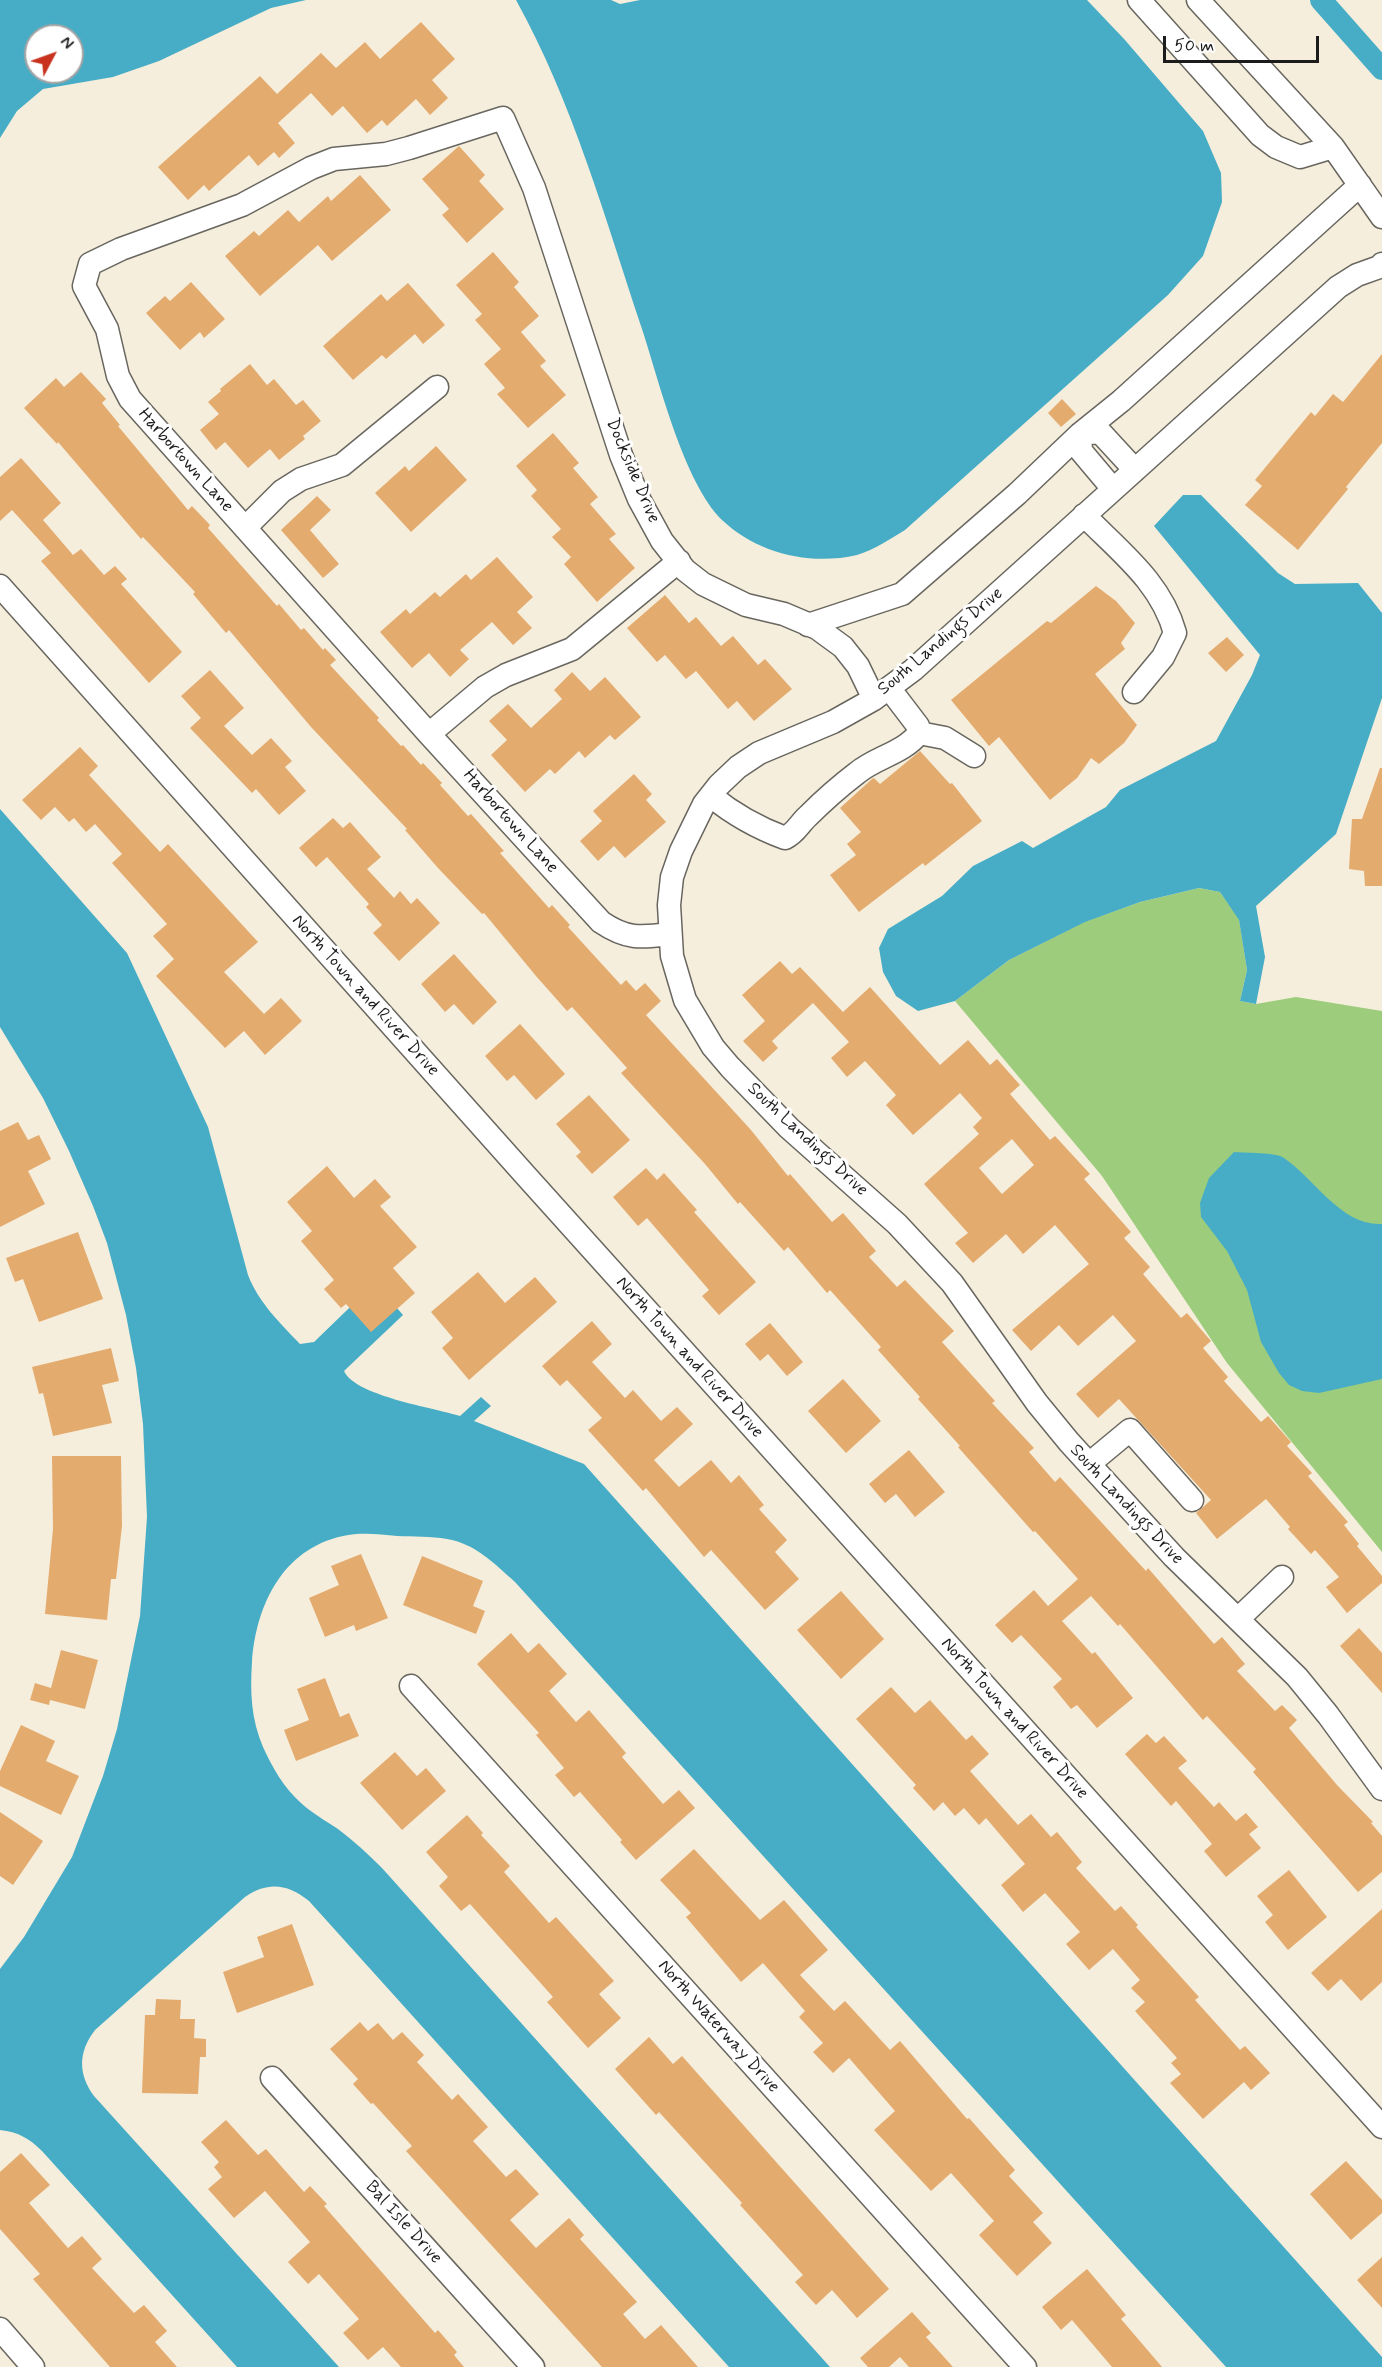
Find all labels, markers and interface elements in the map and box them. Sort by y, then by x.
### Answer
north arrow [24,24,84,84]
scale bar [1166,24,1322,62]
text: N [55,32,78,54]
text: 50 m [1174,34,1214,58]
street label: Harbortown Lane [133,405,237,517]
street label: Dockside Drive [600,415,664,527]
street label: South Landings Drive [874,583,1008,701]
street label: Harbortown Lane [458,766,562,878]
street label: North Town and River Drive [287,911,443,1081]
street label: South Landings Drive [742,1079,872,1201]
street label: North Town and River Drive [611,1273,767,1443]
street label: South Landings Drive [1065,1440,1187,1570]
street label: North Town and River Drive [936,1634,1092,1804]
street label: North Waterway Drive [653,1956,783,2098]
street label: Bal Isle Drive [360,2177,446,2269]

